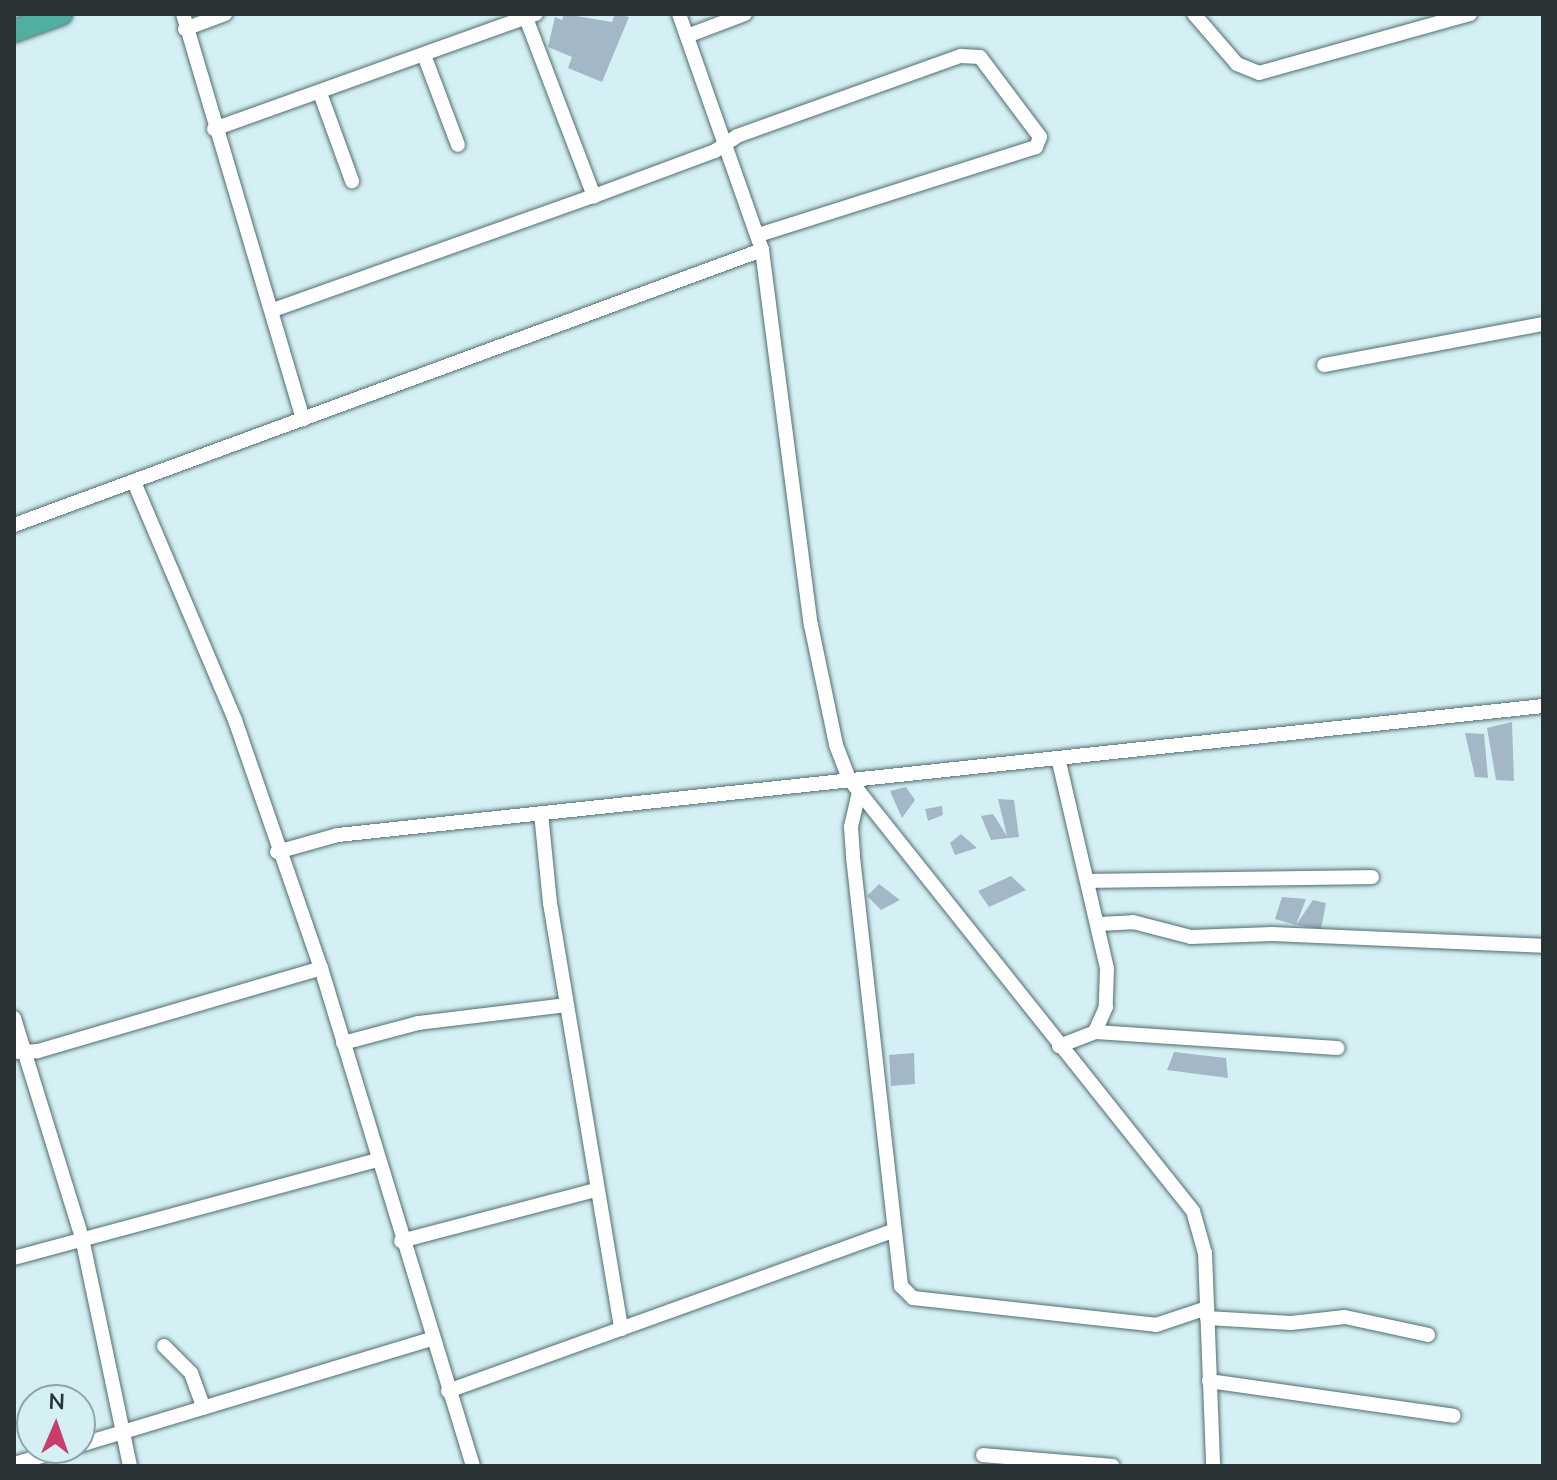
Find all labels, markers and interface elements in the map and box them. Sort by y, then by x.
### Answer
north arrow [16,1384,96,1464]
text: N [48,1387,66,1417]

